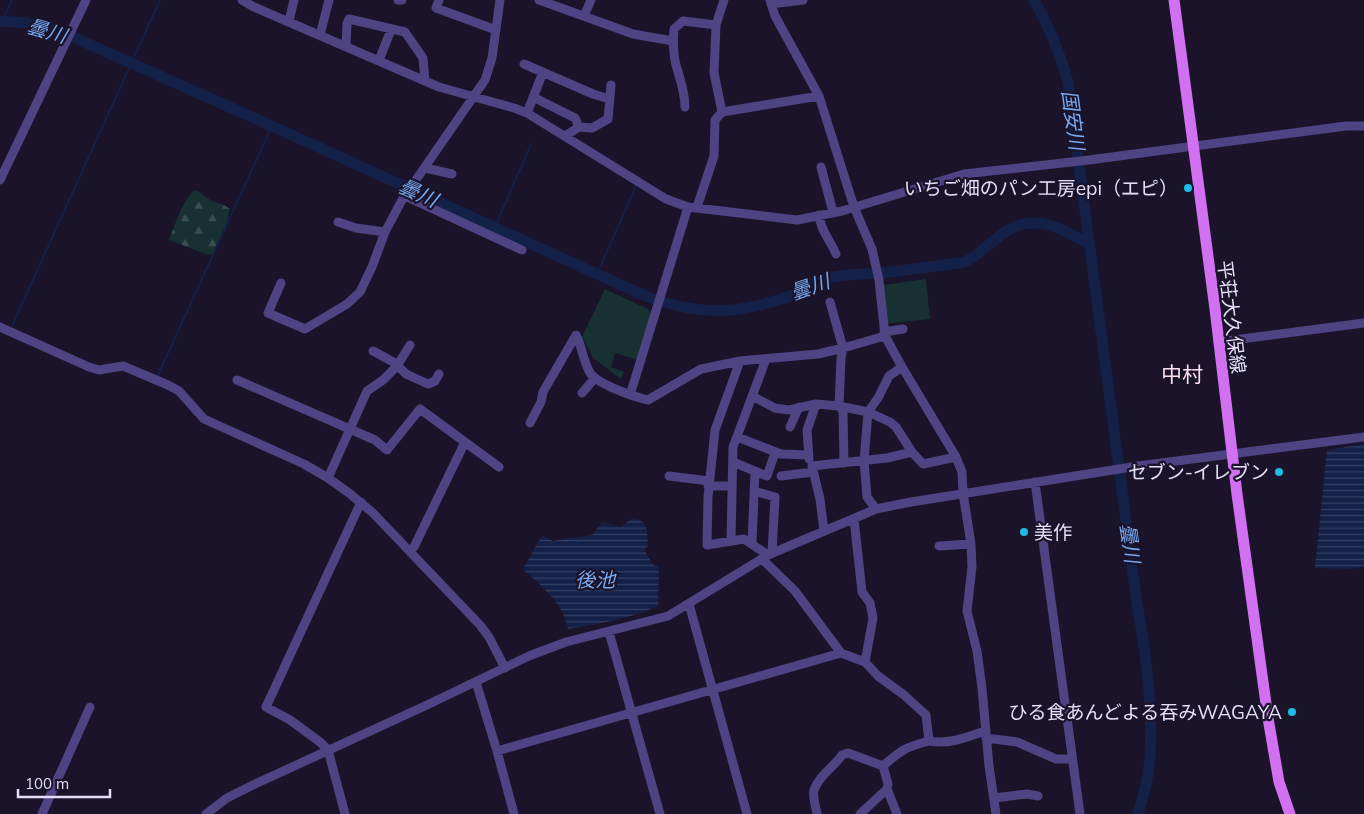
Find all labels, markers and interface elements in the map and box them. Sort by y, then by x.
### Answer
water label: 曇川 [24,13,72,49]
water label: 国安川 [1057,88,1090,153]
water label: 曇川 [395,173,443,213]
place label: いちご畑のパン工房epi（エピ） [904,176,1178,200]
marker: いちご畑のパン工房epi（エピ） [1182,182,1194,194]
street label: 平荘大久保線 [1213,259,1251,375]
water label: 曇川 [787,268,835,305]
district label: 中村 [1161,361,1203,387]
place label: セブン-イレブン [1128,460,1269,484]
marker: セブン-イレブン [1273,466,1285,478]
place label: 美作 [1034,520,1072,544]
water label: 曇川 [1115,521,1146,566]
marker: 美作 [1018,526,1030,538]
water label: 後池 [575,567,617,592]
place label: ひる食あんどよる吞みWAGAYA [1008,700,1282,724]
marker: ひる食あんどよる吞みWAGAYA [1286,706,1298,718]
scale bar [18,766,110,798]
text: 100 m [25,774,69,793]

